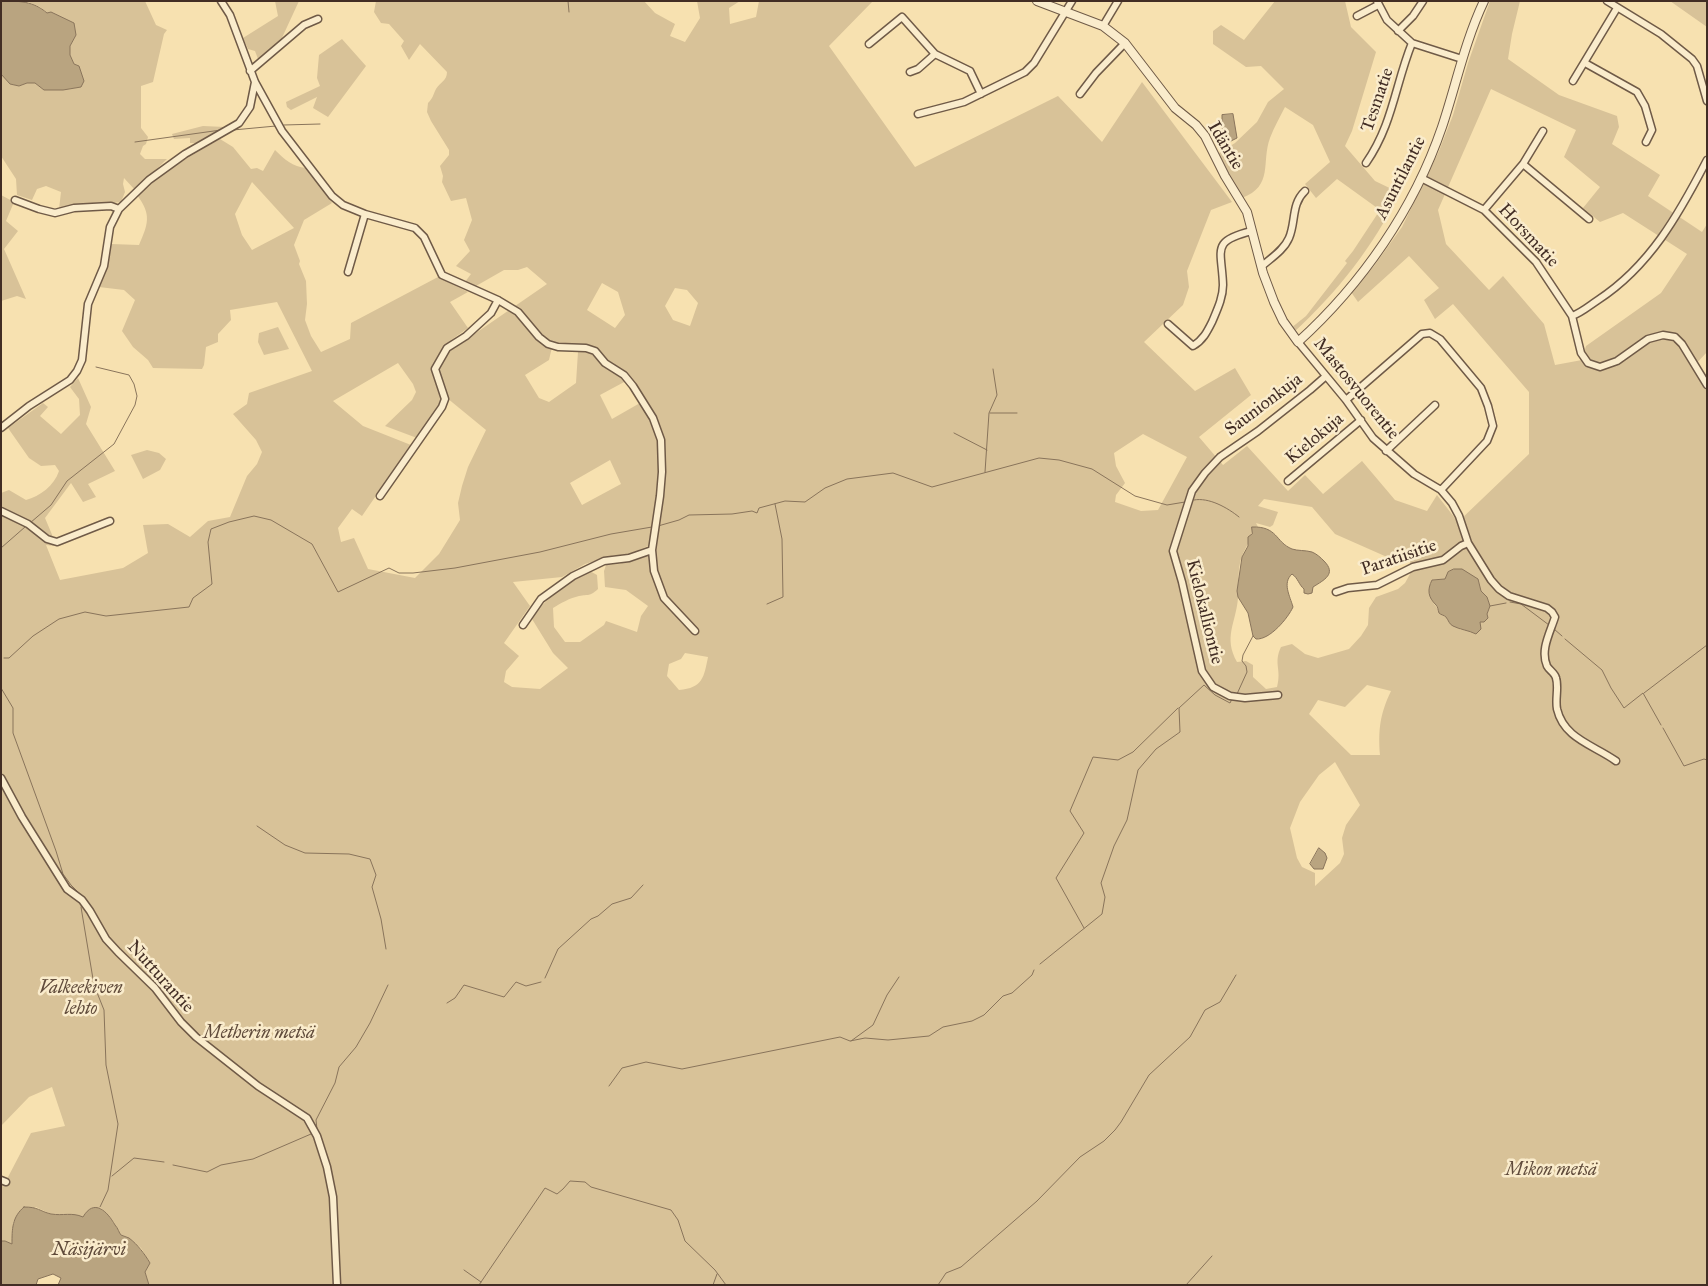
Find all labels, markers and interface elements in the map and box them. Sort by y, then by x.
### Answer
street label: Tesmatie [1357,65,1399,135]
street label: Idäntie [1202,118,1248,174]
street label: Asuntilantie [1371,133,1431,223]
street label: Horsmatie [1493,200,1563,272]
street label: Mastosvuorentie [1308,334,1404,444]
street label: Saunionkuja [1221,369,1307,441]
street label: Kielokuja [1282,409,1348,469]
street label: Paratiisitie [1358,535,1440,581]
street label: Kielokalliontie [1181,557,1227,667]
street label: Nutturantie [122,936,198,1018]
park label: Valkeekiven lehto [39,978,123,1021]
park label: Metherin metsä [203,1023,315,1045]
park label: Mikon metsä [1505,1160,1597,1182]
water label: Näsijärvi [52,1239,126,1261]

